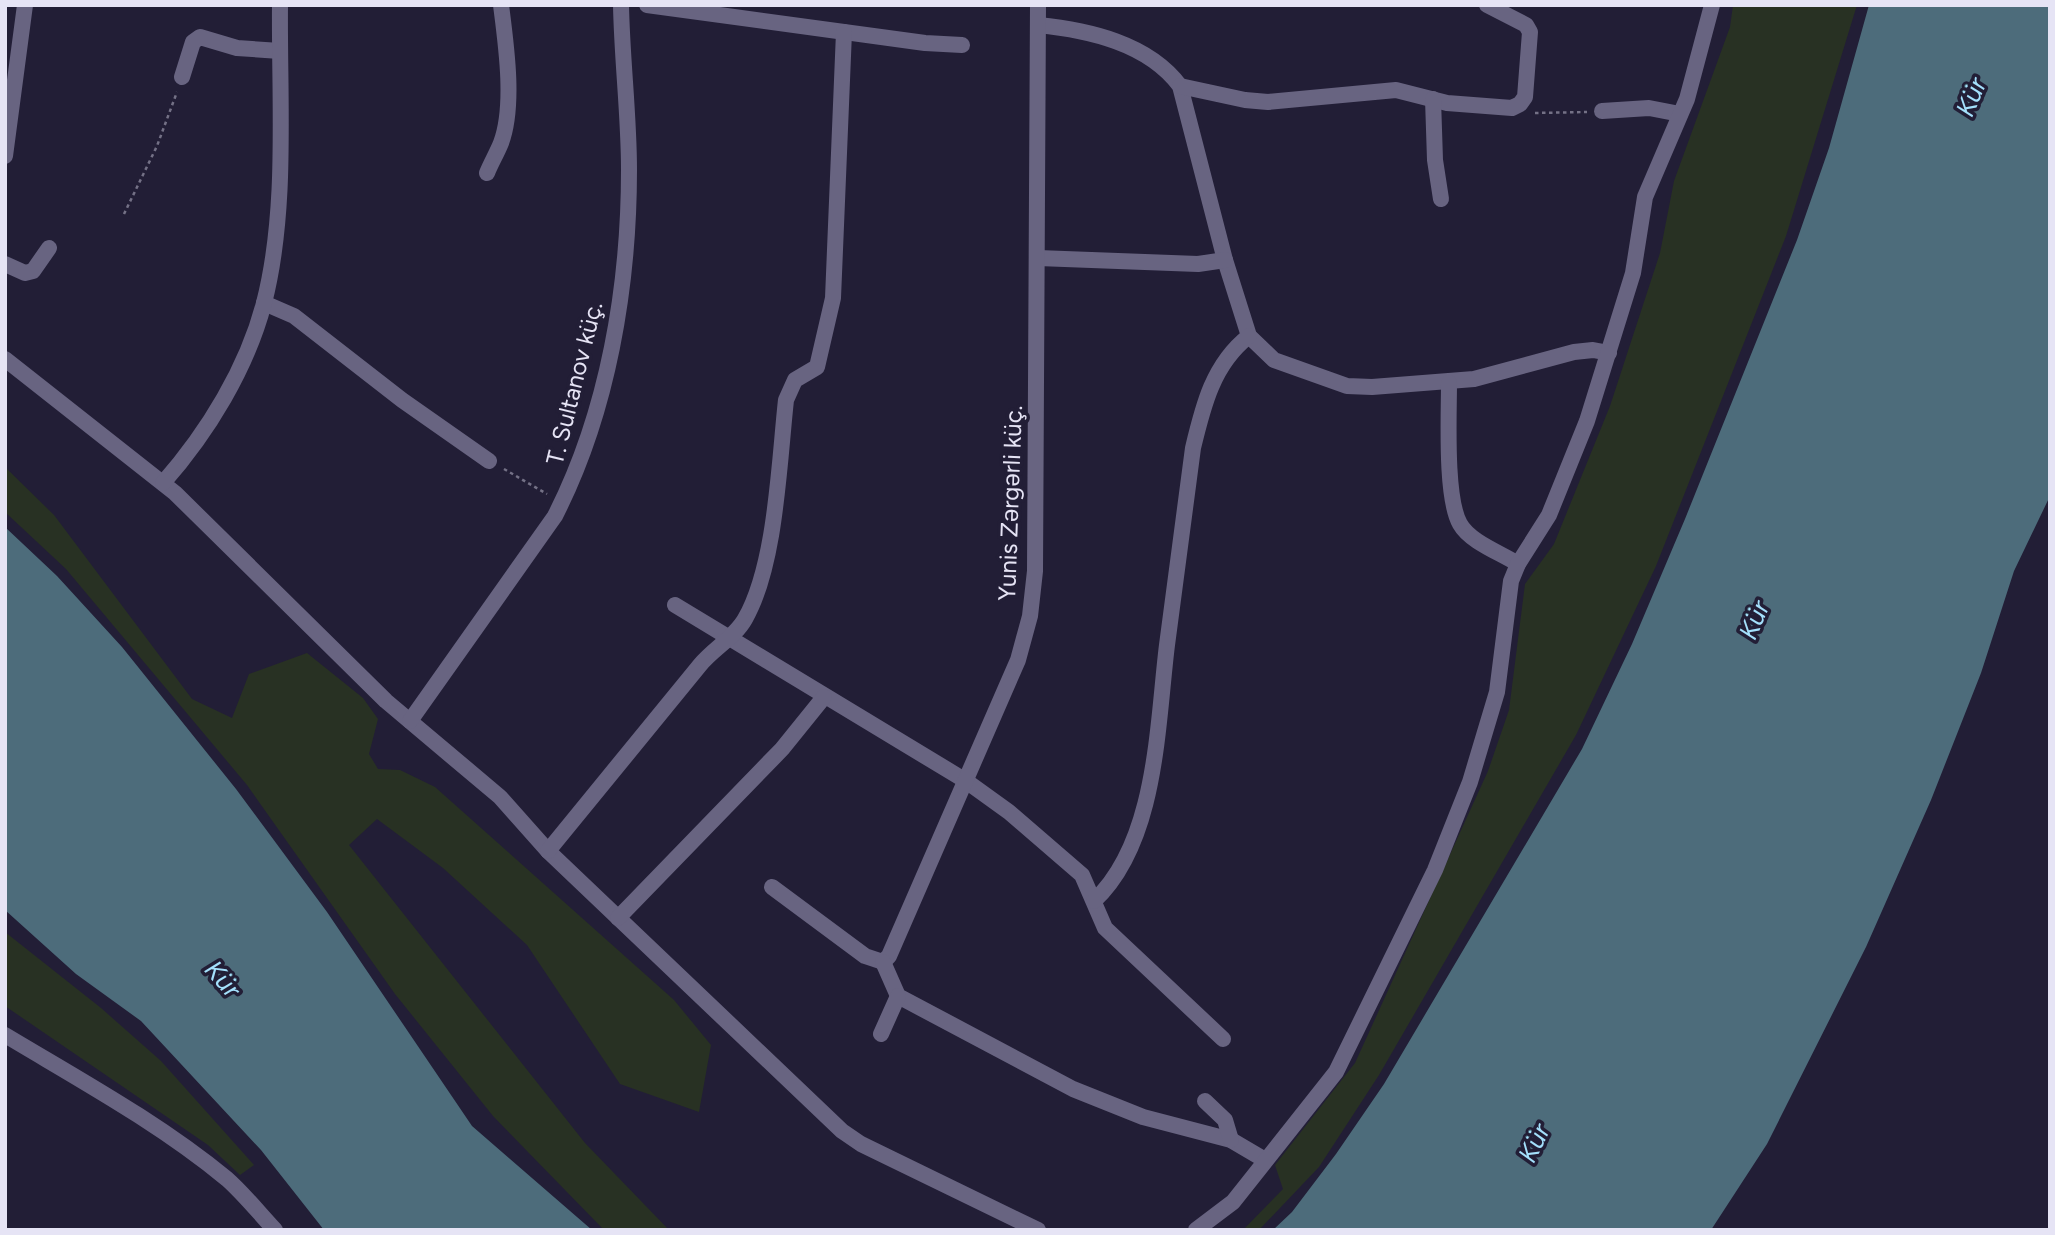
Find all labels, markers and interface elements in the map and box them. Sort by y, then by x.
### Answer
water label: Kür [1949,72,1994,121]
street label: T. Sultanov küç. [540,298,608,468]
street label: Yunis Zərgərli küç. [992,405,1028,601]
water label: Kür [1732,595,1777,644]
water label: Kür [198,954,249,1005]
water label: Kür [1511,1117,1557,1168]

